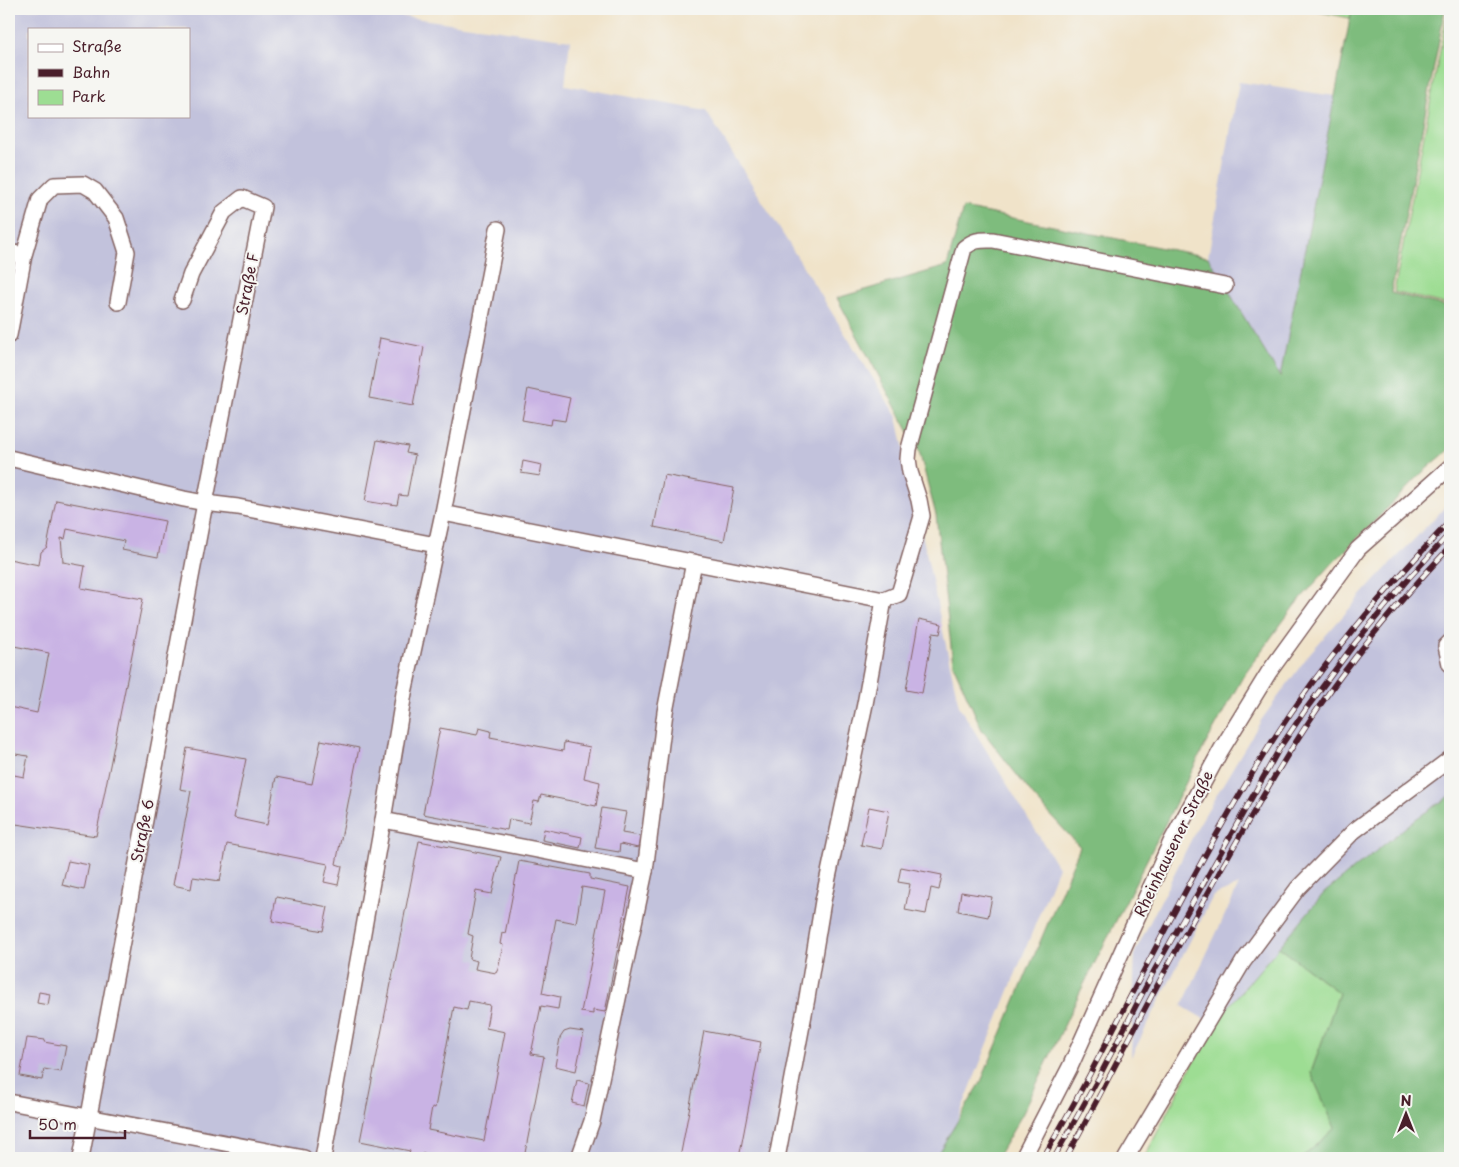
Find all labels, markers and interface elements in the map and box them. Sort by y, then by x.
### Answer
legend [28,28,190,118]
text: Straße [72,34,122,57]
text: Bahn [72,60,110,83]
text: Park [72,84,106,107]
street label: Straße F [229,250,264,317]
street label: Rheinhausener Straße [1127,766,1218,920]
street label: Straße 6 [124,797,159,864]
north arrow [1382,1090,1432,1140]
text: N [1400,1090,1412,1111]
scale bar [30,1107,125,1139]
text: 50 m [38,1112,77,1135]

